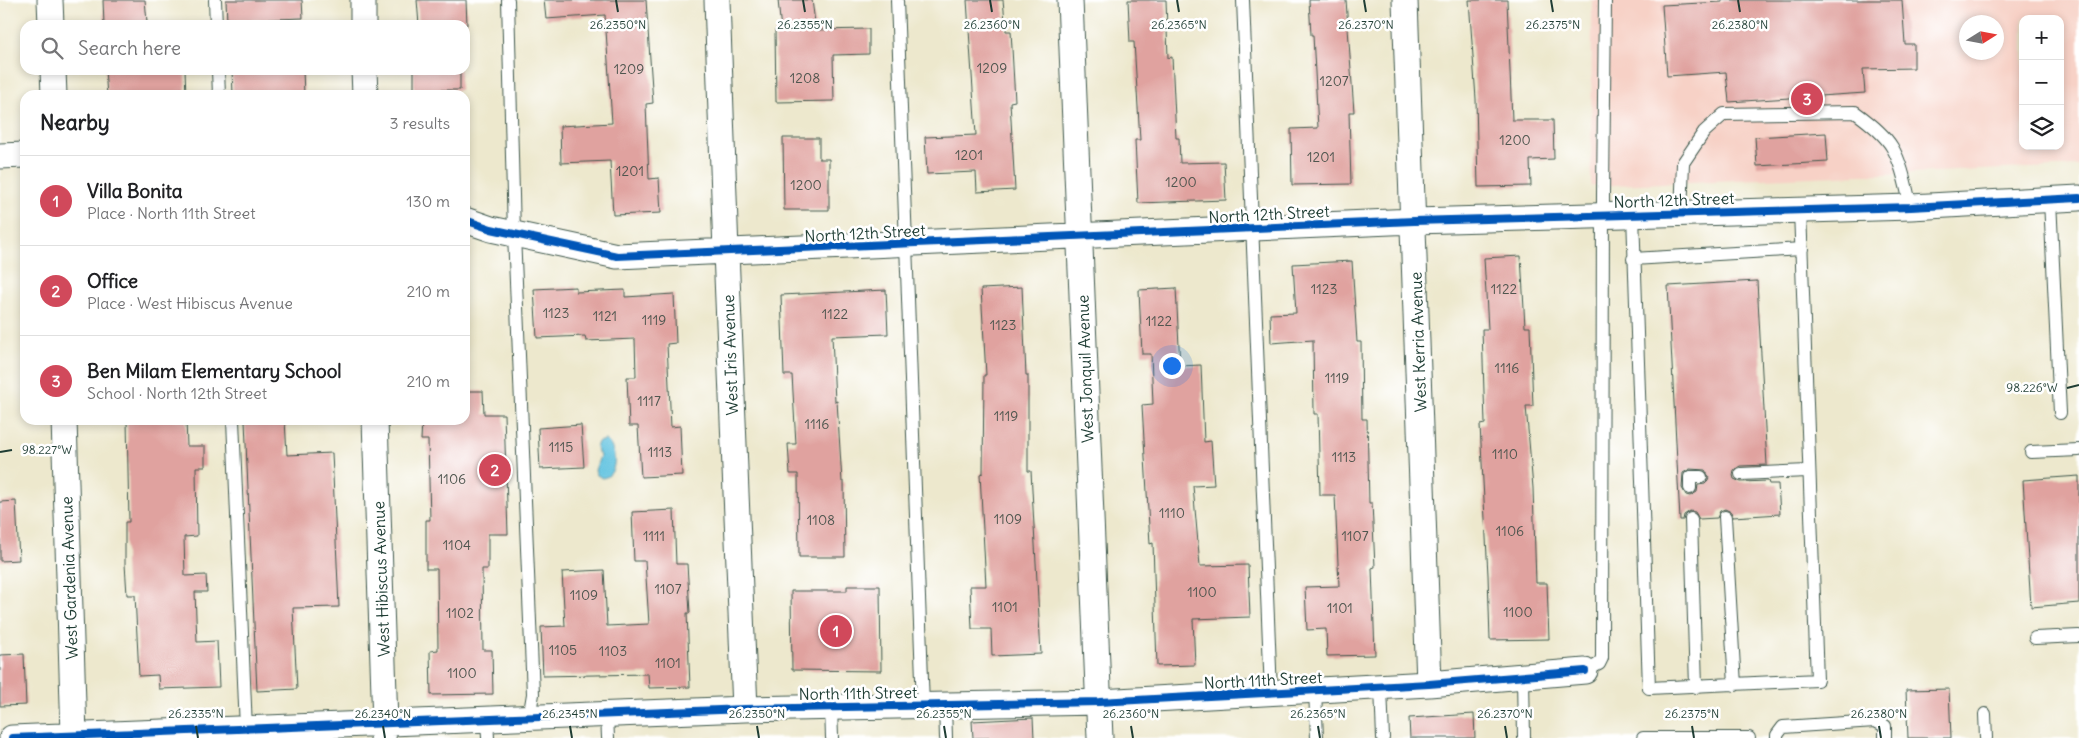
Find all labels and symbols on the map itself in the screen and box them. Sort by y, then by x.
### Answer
north arrow [1959,15,2004,60]
text: 26.2350°N [590,17,646,32]
text: 26.2355°N [777,17,833,32]
text: 26.2360°N [964,17,1020,32]
text: 26.2365°N [1151,17,1207,32]
text: 26.2370°N [1338,17,1394,32]
text: 26.2375°N [1526,17,1580,32]
text: 26.2380°N [1712,17,1768,32]
house number: 1209 [977,59,1007,77]
house number: 1209 [614,60,644,78]
house number: 1208 [790,69,820,87]
house number: 1207 [1319,72,1349,90]
pin: 3 [1791,80,1823,118]
house number: 1200 [1499,131,1531,149]
house number: 1201 [955,146,983,164]
house number: 1201 [1307,148,1335,166]
house number: 1201 [616,162,644,180]
house number: 1200 [1165,173,1197,191]
house number: 1200 [790,176,822,194]
street label: North 12th Street [1613,188,1735,212]
street label: North 12th Street [1208,201,1331,227]
street label: North 12th Street [804,220,927,246]
street label: West Kerria Avenue [1406,271,1430,413]
house number: 1123 [1311,280,1337,298]
house number: 1122 [1491,280,1518,298]
street label: West Iris Avenue [718,294,742,416]
street label: West Jonquil Avenue [1072,295,1098,443]
house number: 1123 [543,304,569,322]
house number: 1122 [822,305,849,323]
house number: 1121 [593,307,617,325]
house number: 1119 [642,311,666,329]
house number: 1122 [1146,312,1173,330]
house number: 1123 [990,316,1016,334]
your location [1159,353,1185,379]
house number: 1116 [1495,359,1519,377]
house number: 1119 [1325,369,1349,387]
text: 98.226°W [2006,380,2058,395]
house number: 1117 [637,392,661,410]
house number: 1119 [994,407,1018,425]
house number: 1116 [805,415,829,433]
house number: 1115 [549,438,573,456]
text: 98.227°W [22,442,72,457]
house number: 1113 [648,443,672,461]
house number: 1110 [1492,445,1518,463]
house number: 1113 [1332,448,1356,466]
pin: 2 [479,451,511,489]
house number: 1106 [438,470,466,488]
street label: West Gardenia Avenue [56,496,82,660]
street label: West Hibiscus Avenue [368,501,394,657]
house number: 1110 [1159,504,1185,522]
house number: 1109 [994,510,1022,528]
house number: 1108 [807,511,835,529]
house number: 1106 [1496,522,1524,540]
house number: 1111 [643,527,665,545]
house number: 1107 [1342,527,1369,545]
house number: 1104 [443,536,471,554]
house number: 1107 [655,580,682,598]
house number: 1100 [1187,583,1217,601]
house number: 1109 [570,586,598,604]
house number: 1101 [992,598,1018,616]
house number: 1101 [1327,599,1353,617]
house number: 1100 [1503,603,1533,621]
house number: 1102 [446,604,474,622]
pin: 1 [820,612,852,650]
house number: 1105 [549,641,577,659]
house number: 1103 [599,642,627,660]
house number: 1101 [655,654,681,672]
house number: 1100 [447,664,477,682]
street label: North 11th Street [1203,667,1323,693]
street label: North 11th Street [798,682,918,704]
text: 26.2335°N [168,706,224,721]
text: 26.2340°N [355,706,411,721]
text: 26.2345°N [542,706,598,721]
text: 26.2350°N [729,706,785,721]
text: 26.2355°N [916,706,972,721]
text: 26.2360°N [1103,706,1159,721]
text: 26.2365°N [1290,706,1346,721]
text: 26.2370°N [1477,706,1533,721]
text: 26.2375°N [1665,706,1719,721]
text: 26.2380°N [1851,706,1907,721]

